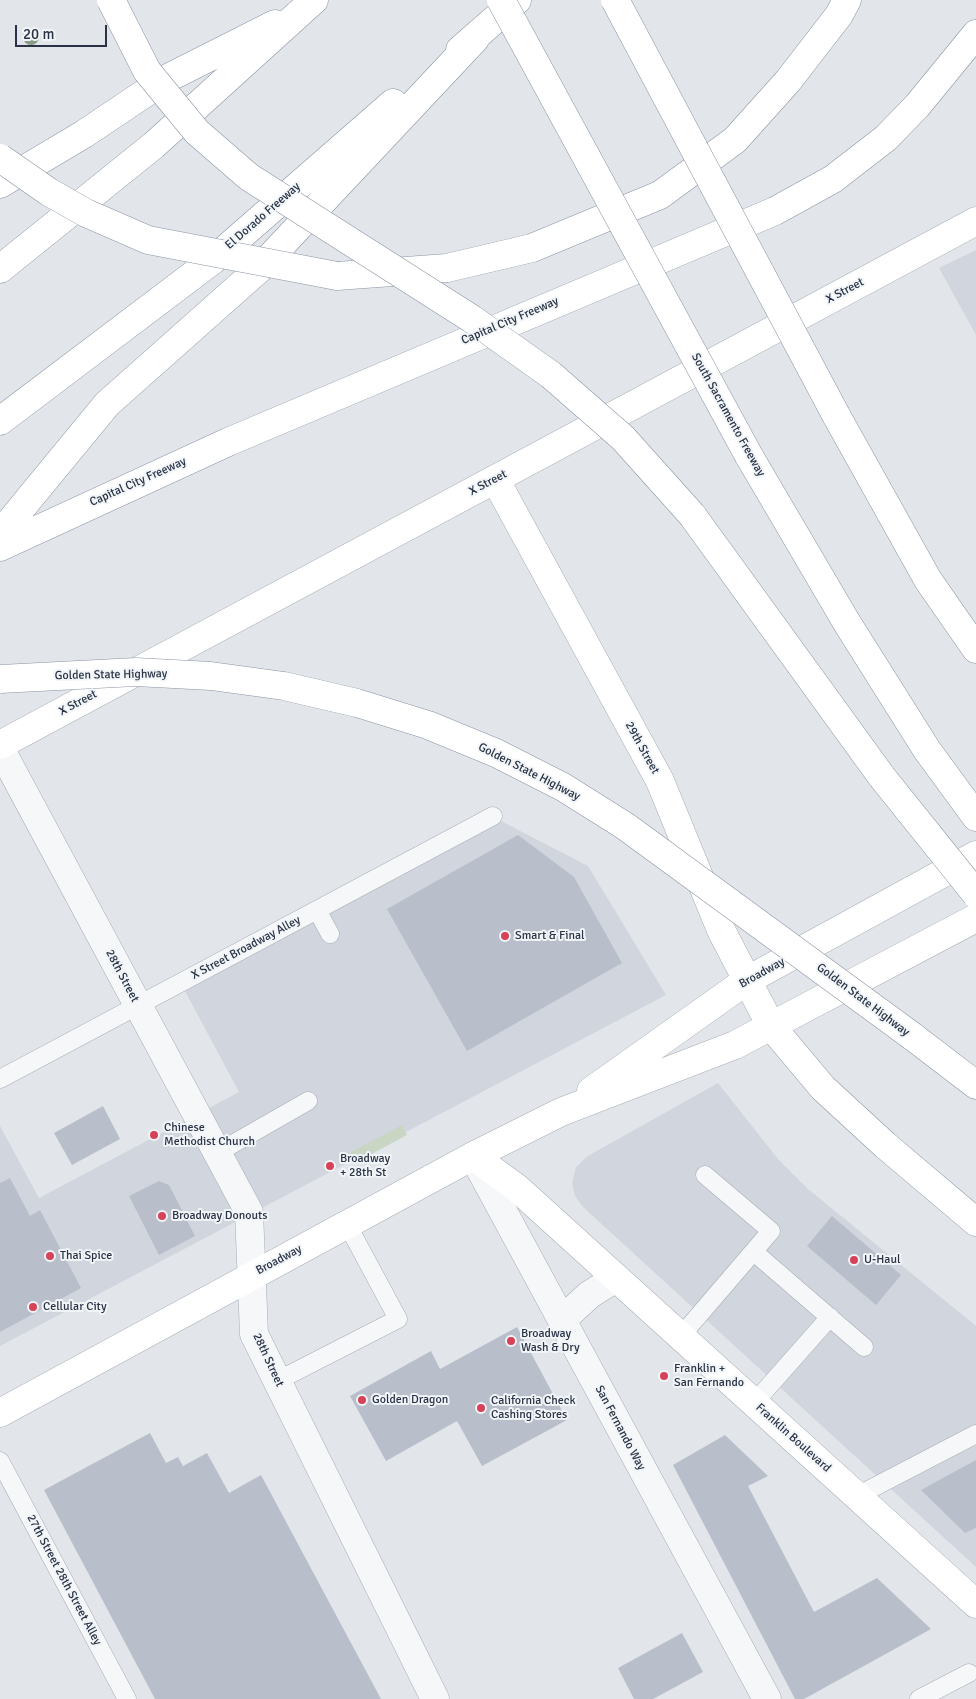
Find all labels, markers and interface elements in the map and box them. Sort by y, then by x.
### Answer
scale bar [18,15,110,47]
text: 20 m [23,25,54,43]
street label: El Dorado Freeway [223,179,303,253]
street label: X Street [824,275,866,307]
street label: Capital City Freeway [459,294,561,348]
street label: South Sacramento Freeway [688,351,768,479]
street label: Capital City Freeway [87,454,189,510]
street label: X Street [467,467,509,499]
street label: Golden State Highway [55,667,167,683]
street label: X Street [57,687,99,719]
street label: 29th Street [622,719,662,777]
street label: Golden State Highway [476,740,582,804]
street label: X Street Broadway Alley [189,913,303,983]
place label: Smart & Final [515,929,585,943]
marker: Smart & Final [499,930,511,942]
street label: 28th Street [102,947,142,1005]
street label: Broadway [737,955,787,991]
street label: Golden State Highway [814,960,912,1040]
place label: Chinese Methodist Church [164,1121,255,1149]
marker: Chinese Methodist Church [148,1129,160,1141]
place label: Broadway + 28th St [340,1152,390,1180]
marker: Broadway + 28th St [324,1160,336,1172]
place label: Broadway Donouts [172,1209,267,1223]
marker: Broadway Donouts [156,1210,168,1222]
street label: Broadway [254,1242,304,1278]
place label: Thai Spice [60,1249,112,1263]
marker: Thai Spice [44,1250,56,1262]
place label: U-Haul [864,1253,900,1267]
marker: U-Haul [848,1254,860,1266]
place label: Cellular City [43,1300,106,1314]
marker: Cellular City [27,1301,39,1313]
place label: Broadway Wash & Dry [521,1327,579,1355]
street label: 28th Street [249,1331,287,1389]
marker: Broadway Wash & Dry [505,1335,517,1347]
place label: Franklin + San Fernando [674,1362,744,1390]
marker: Franklin + San Fernando [658,1370,670,1382]
street label: San Fernando Way [592,1383,648,1473]
place label: Golden Dragon [372,1393,448,1407]
marker: Golden Dragon [356,1394,368,1406]
place label: California Check Cashing Stores [491,1394,575,1422]
street label: Franklin Boulevard [752,1400,834,1476]
marker: California Check Cashing Stores [475,1402,487,1414]
street label: 27th Street 28th Street Alley [23,1512,105,1648]

